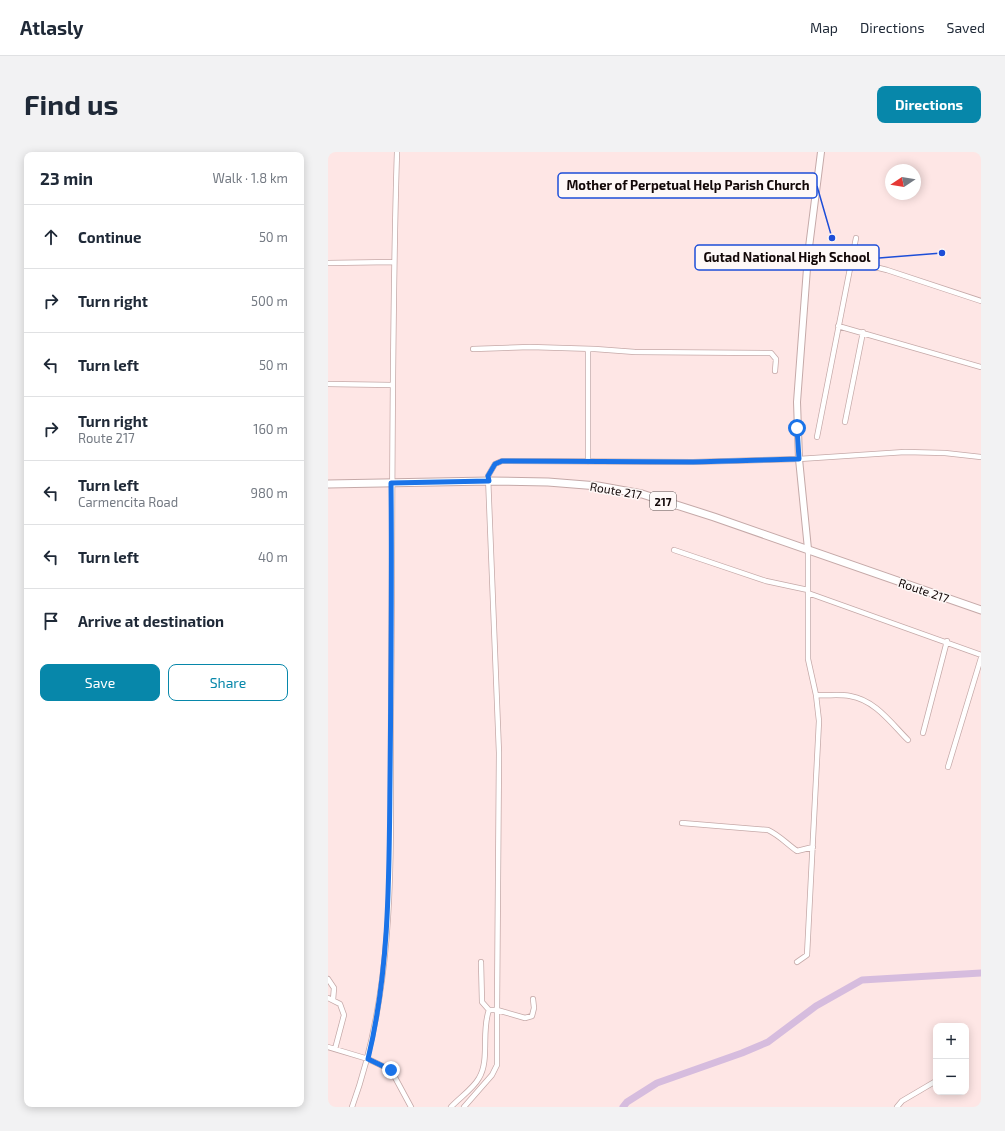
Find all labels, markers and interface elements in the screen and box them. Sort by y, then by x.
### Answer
text: Atlasly [20,16,84,39]
text: Map [810,19,838,36]
text: Directions [860,19,925,36]
text: Saved [947,19,985,36]
button: Directions [877,86,981,123]
text: Find us [24,87,118,121]
north arrow [885,164,921,200]
text: 23 min [40,168,93,188]
text: Walk · 1.8 km [213,170,288,186]
callout: Mother of Perpetual Help Parish Church [558,173,817,198]
text: Mother of Perpetual Help Parish Church [566,177,810,193]
icon: ahead [40,226,62,248]
text: Continue [78,228,141,246]
text: 50 m [259,229,288,245]
callout: Gutad National High School [695,245,879,270]
text: Gutad National High School [703,249,871,265]
icon: right [40,290,62,312]
text: Turn right [78,292,148,310]
text: 500 m [251,293,288,309]
icon: left [40,354,62,376]
text: Turn left [78,356,139,374]
text: 50 m [259,357,288,373]
text: Turn right [78,412,148,430]
icon: right [40,418,62,440]
route start [788,419,806,437]
text: 160 m [253,421,288,437]
text: Route 217 [78,430,135,446]
text: Turn left [78,476,139,494]
street label: Route 217 [589,479,643,501]
icon: left [40,482,62,504]
text: 980 m [251,485,288,501]
road number: 217 [650,492,676,510]
text: Carmencita Road [78,494,178,510]
icon: left [40,546,62,568]
text: Turn left [78,548,139,566]
text: 40 m [258,549,288,565]
street label: Route 217 [897,575,951,605]
icon: arrive [40,610,62,632]
text: Arrive at destination [78,612,224,630]
button: Save [40,664,160,701]
button: Share [168,664,288,701]
map controls [933,1023,969,1095]
button: + [933,1023,969,1059]
button: − [933,1059,969,1095]
route end [382,1061,400,1079]

